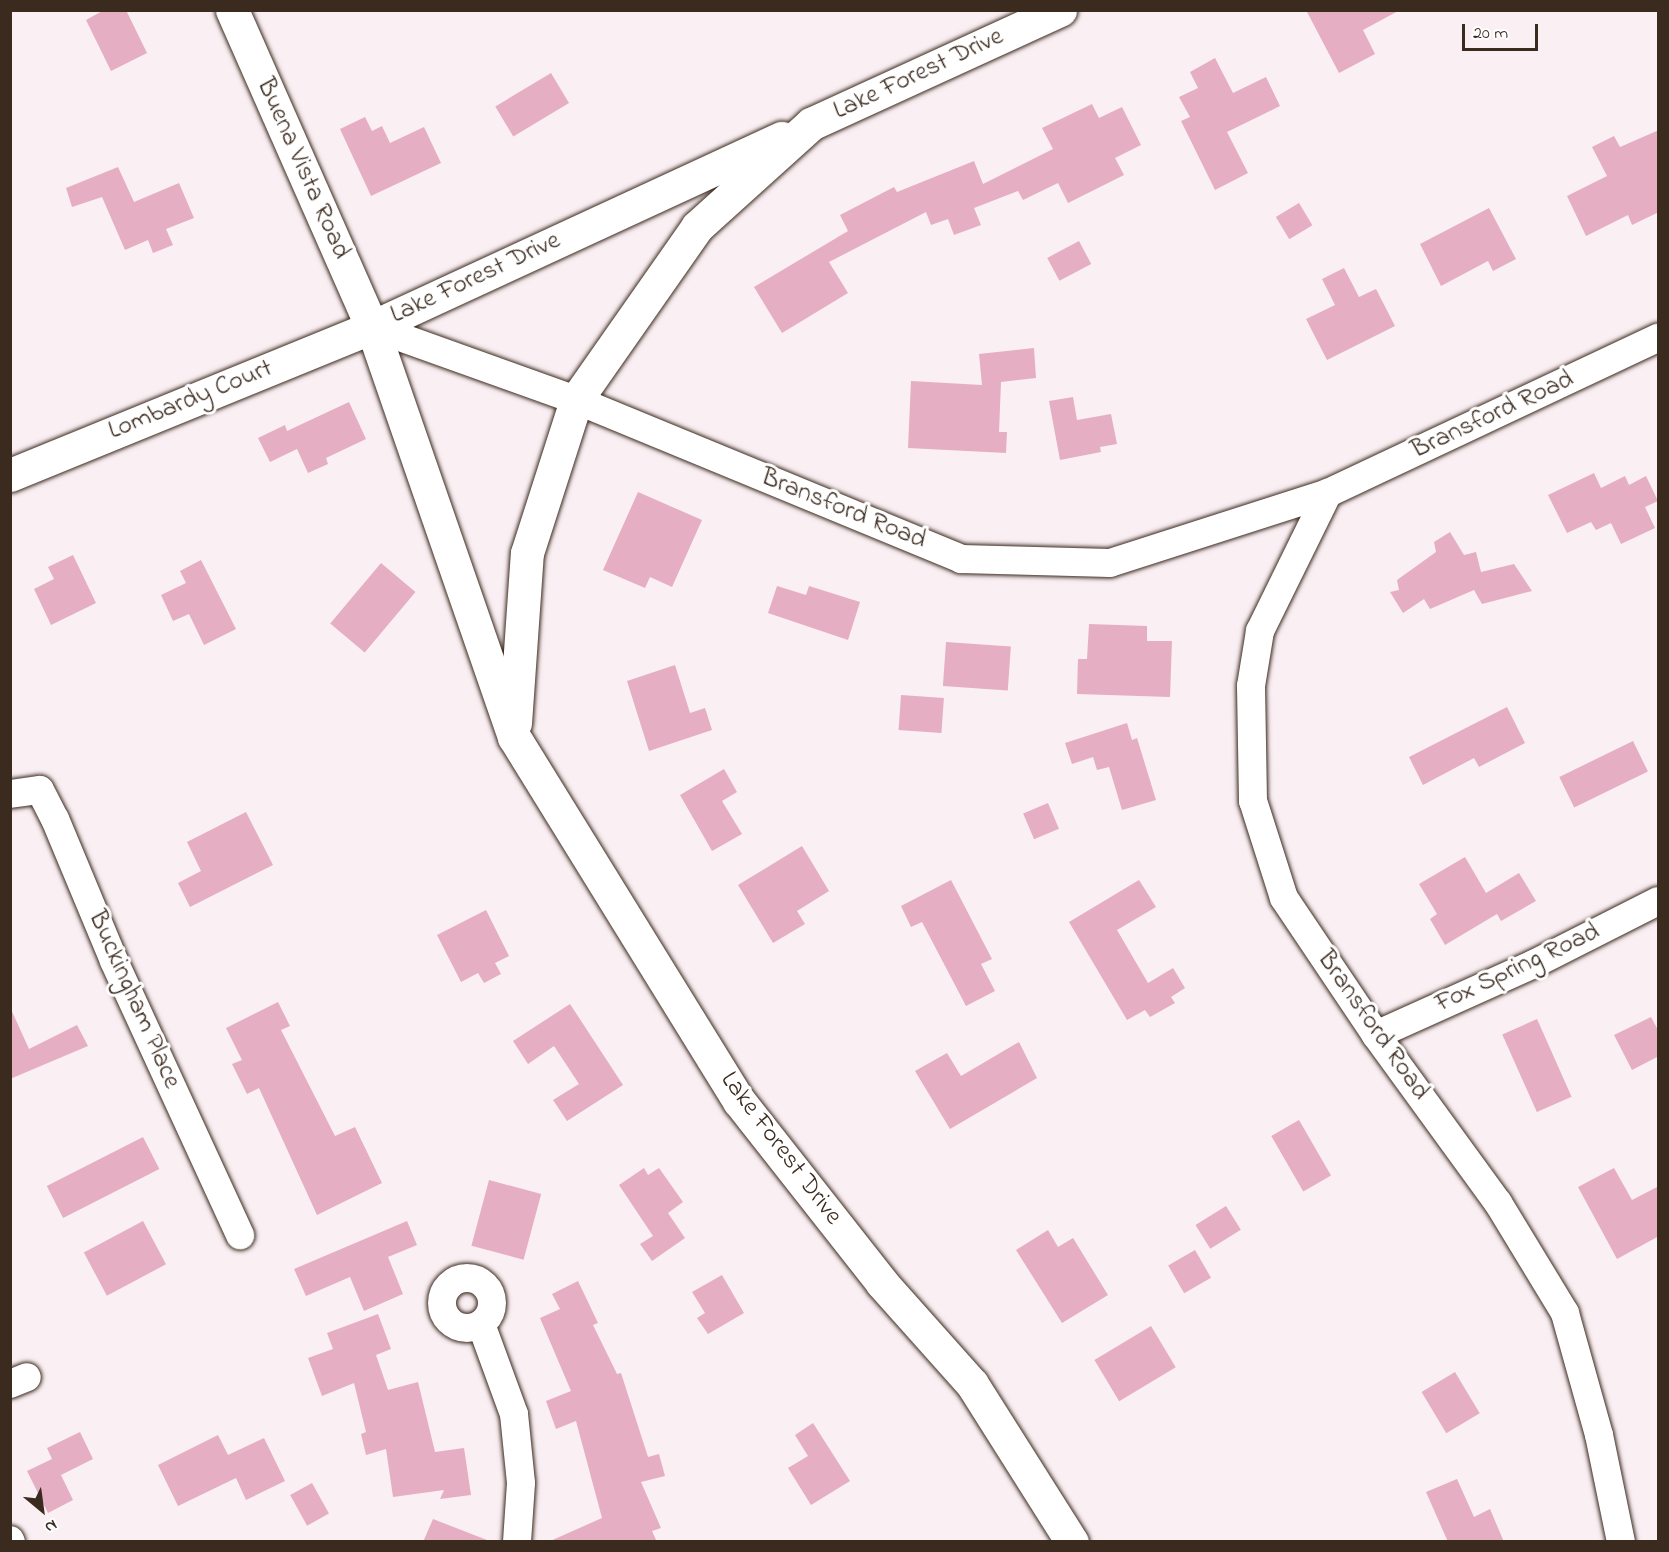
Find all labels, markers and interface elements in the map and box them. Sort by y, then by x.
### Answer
scale bar [1465,12,1542,50]
text: 20 m [1473,21,1508,47]
street label: Lake Forest Drive [829,22,1009,128]
street label: Buena Vista Road [248,74,356,264]
street label: Lake Forest Drive [386,226,566,332]
street label: Lombardy Court [104,354,278,448]
street label: Bransford Road [1407,365,1579,467]
street label: Bransford Road [756,463,930,557]
street label: Buckingham Place [80,906,186,1094]
street label: Fox Spring Road [1431,917,1605,1021]
street label: Bransford Road [1309,945,1435,1107]
street label: Lake Forest Drive [712,1066,848,1232]
north arrow [12,1480,72,1540]
text: N [40,1513,61,1539]

